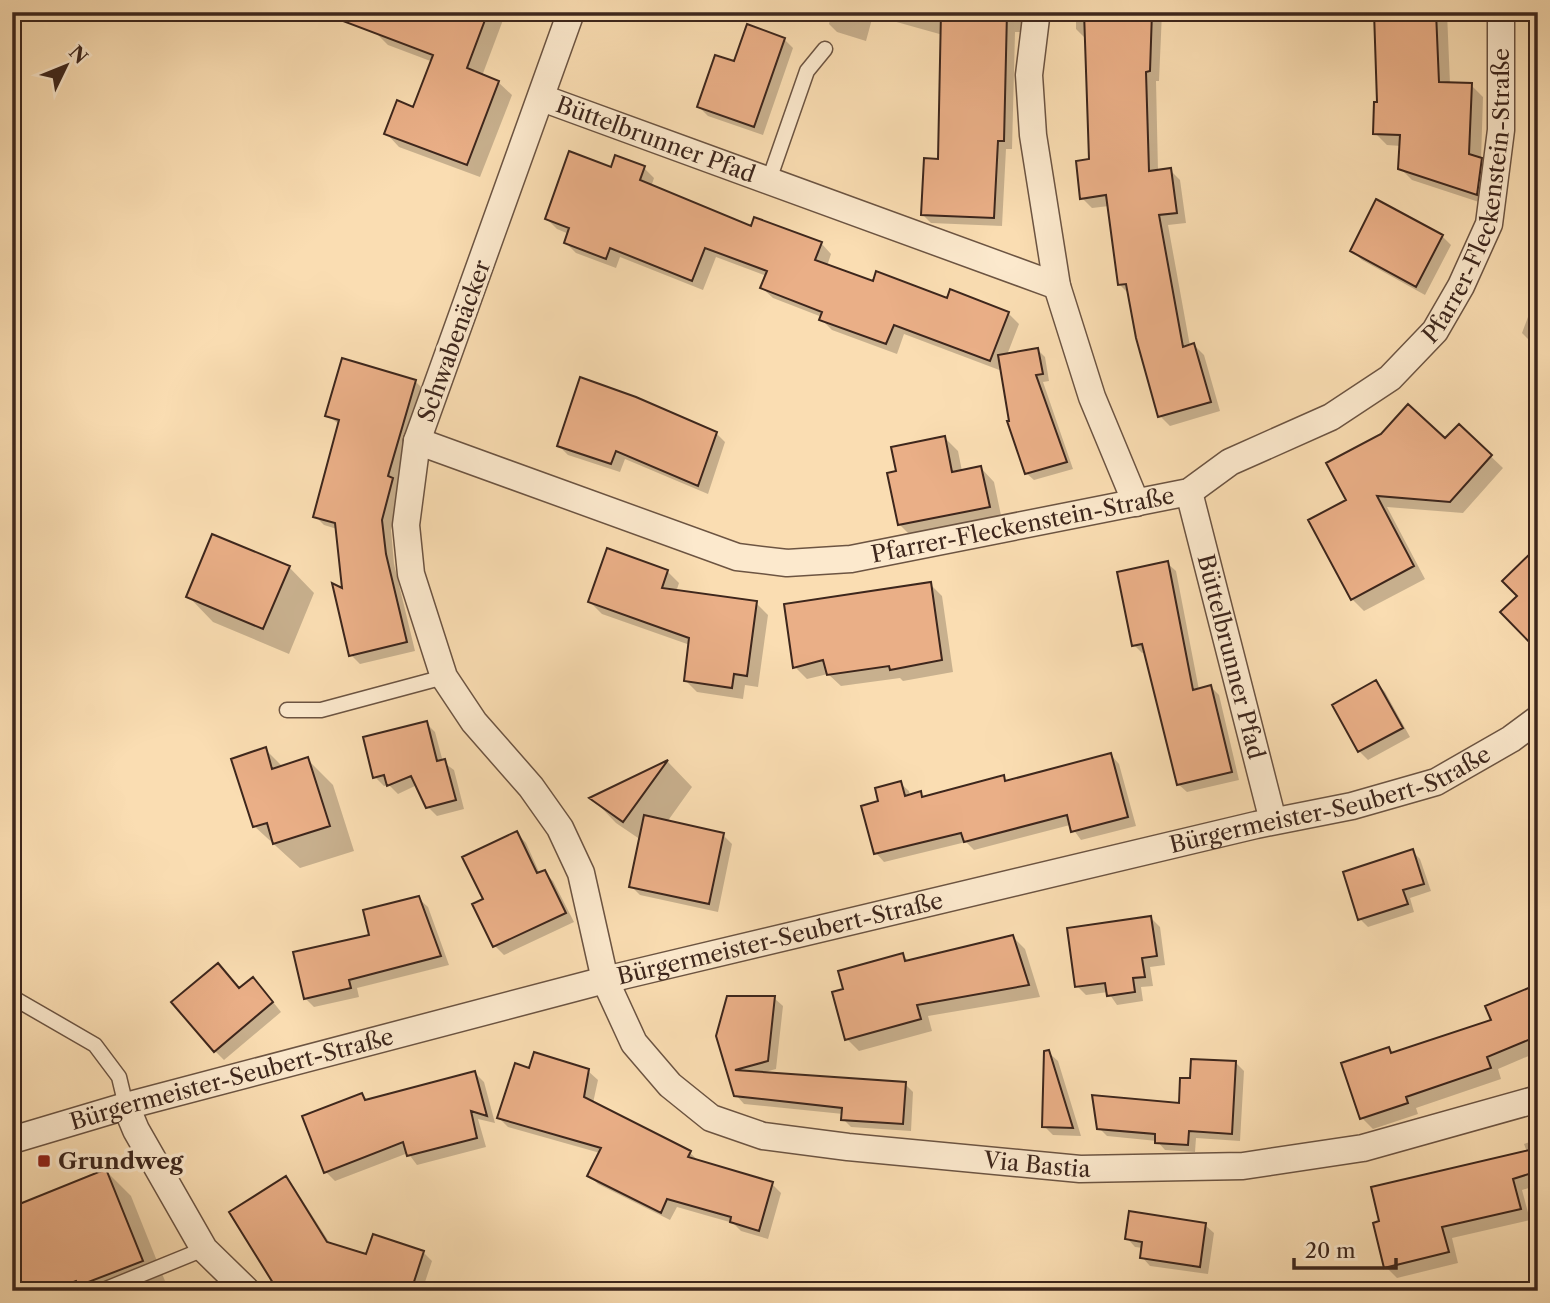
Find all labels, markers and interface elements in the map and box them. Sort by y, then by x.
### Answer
north arrow [32,32,102,102]
text: N [64,41,92,69]
street label: Pfarrer-Fleckenstein-Straße [1417,48,1515,349]
street label: Büttelbrunner Pfad [552,90,759,189]
street label: Schwabenäcker [412,256,496,426]
street label: Pfarrer-Fleckenstein-Straße [869,481,1177,569]
street label: Büttelbrunner Pfad [1191,551,1271,762]
street label: Bürgermeister-Seubert-Straße [1167,740,1495,859]
street label: Bürgermeister-Seubert-Straße [614,886,946,991]
street label: Bürgermeister-Seubert-Straße [66,1022,397,1136]
street label: Via Bastia [982,1146,1092,1183]
place label: Grundweg [58,1147,184,1175]
marker: Grundweg [36,1153,52,1169]
scale bar [1294,1226,1396,1270]
text: 20 m [1305,1238,1356,1263]

